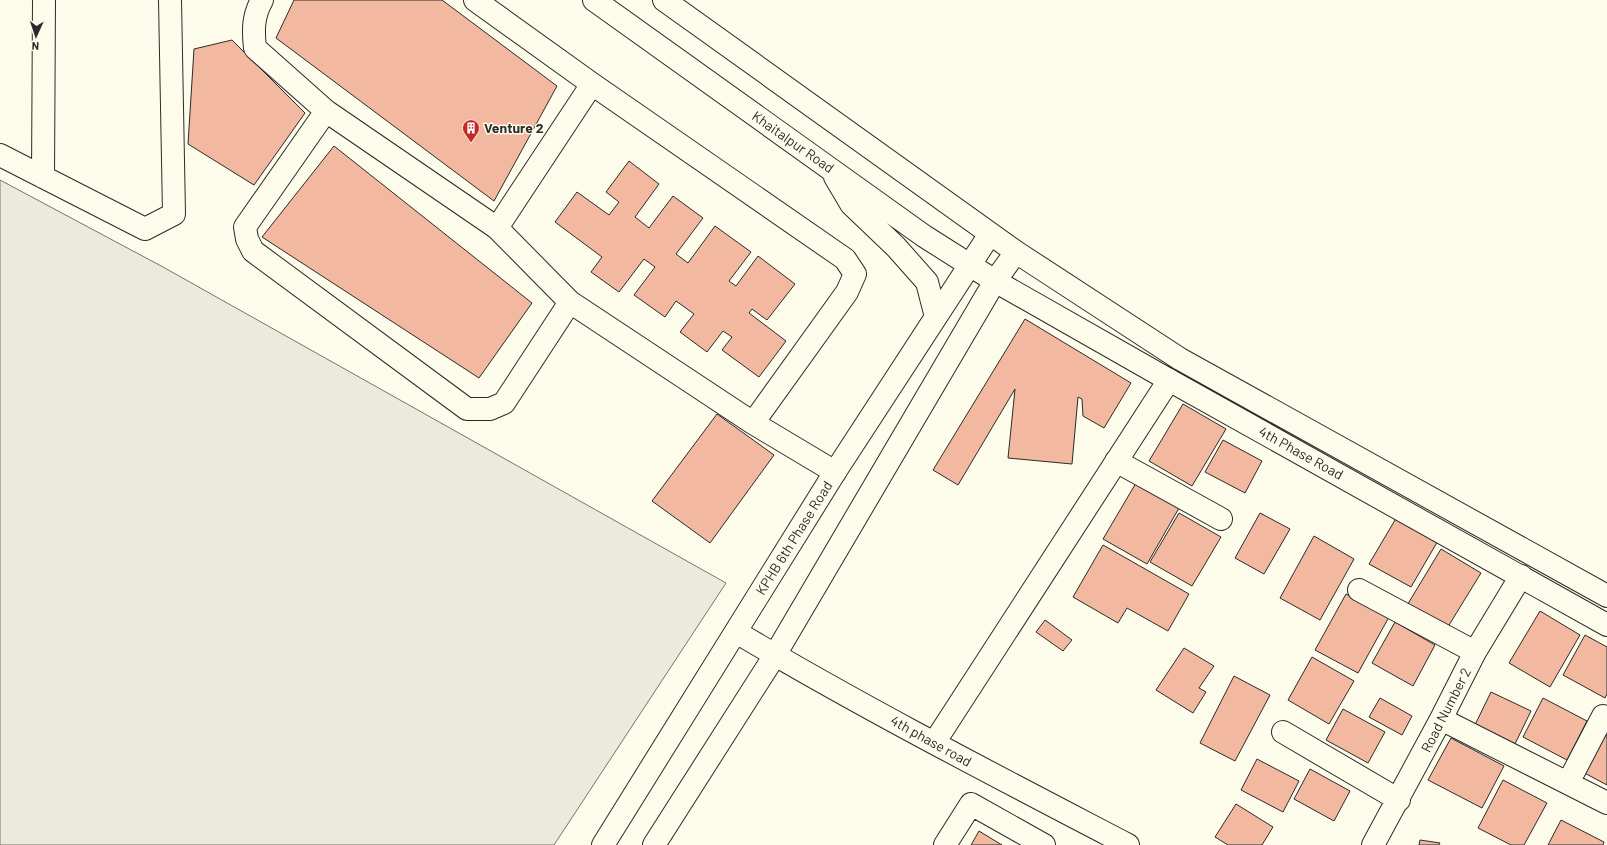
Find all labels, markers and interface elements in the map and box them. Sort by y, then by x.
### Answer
north arrow [16,16,56,56]
text: N [31,40,39,53]
street label: Khaitalpur Road [749,107,838,176]
building icon: Venture 2 [461,118,481,143]
place label: Venture 2 [484,119,544,136]
street label: 4th Phase Road [1256,422,1347,483]
street label: KPHB 6th Phase Road [752,478,836,598]
street label: Road Number 2 [1417,665,1474,755]
street label: 4th phase road [888,711,975,770]

